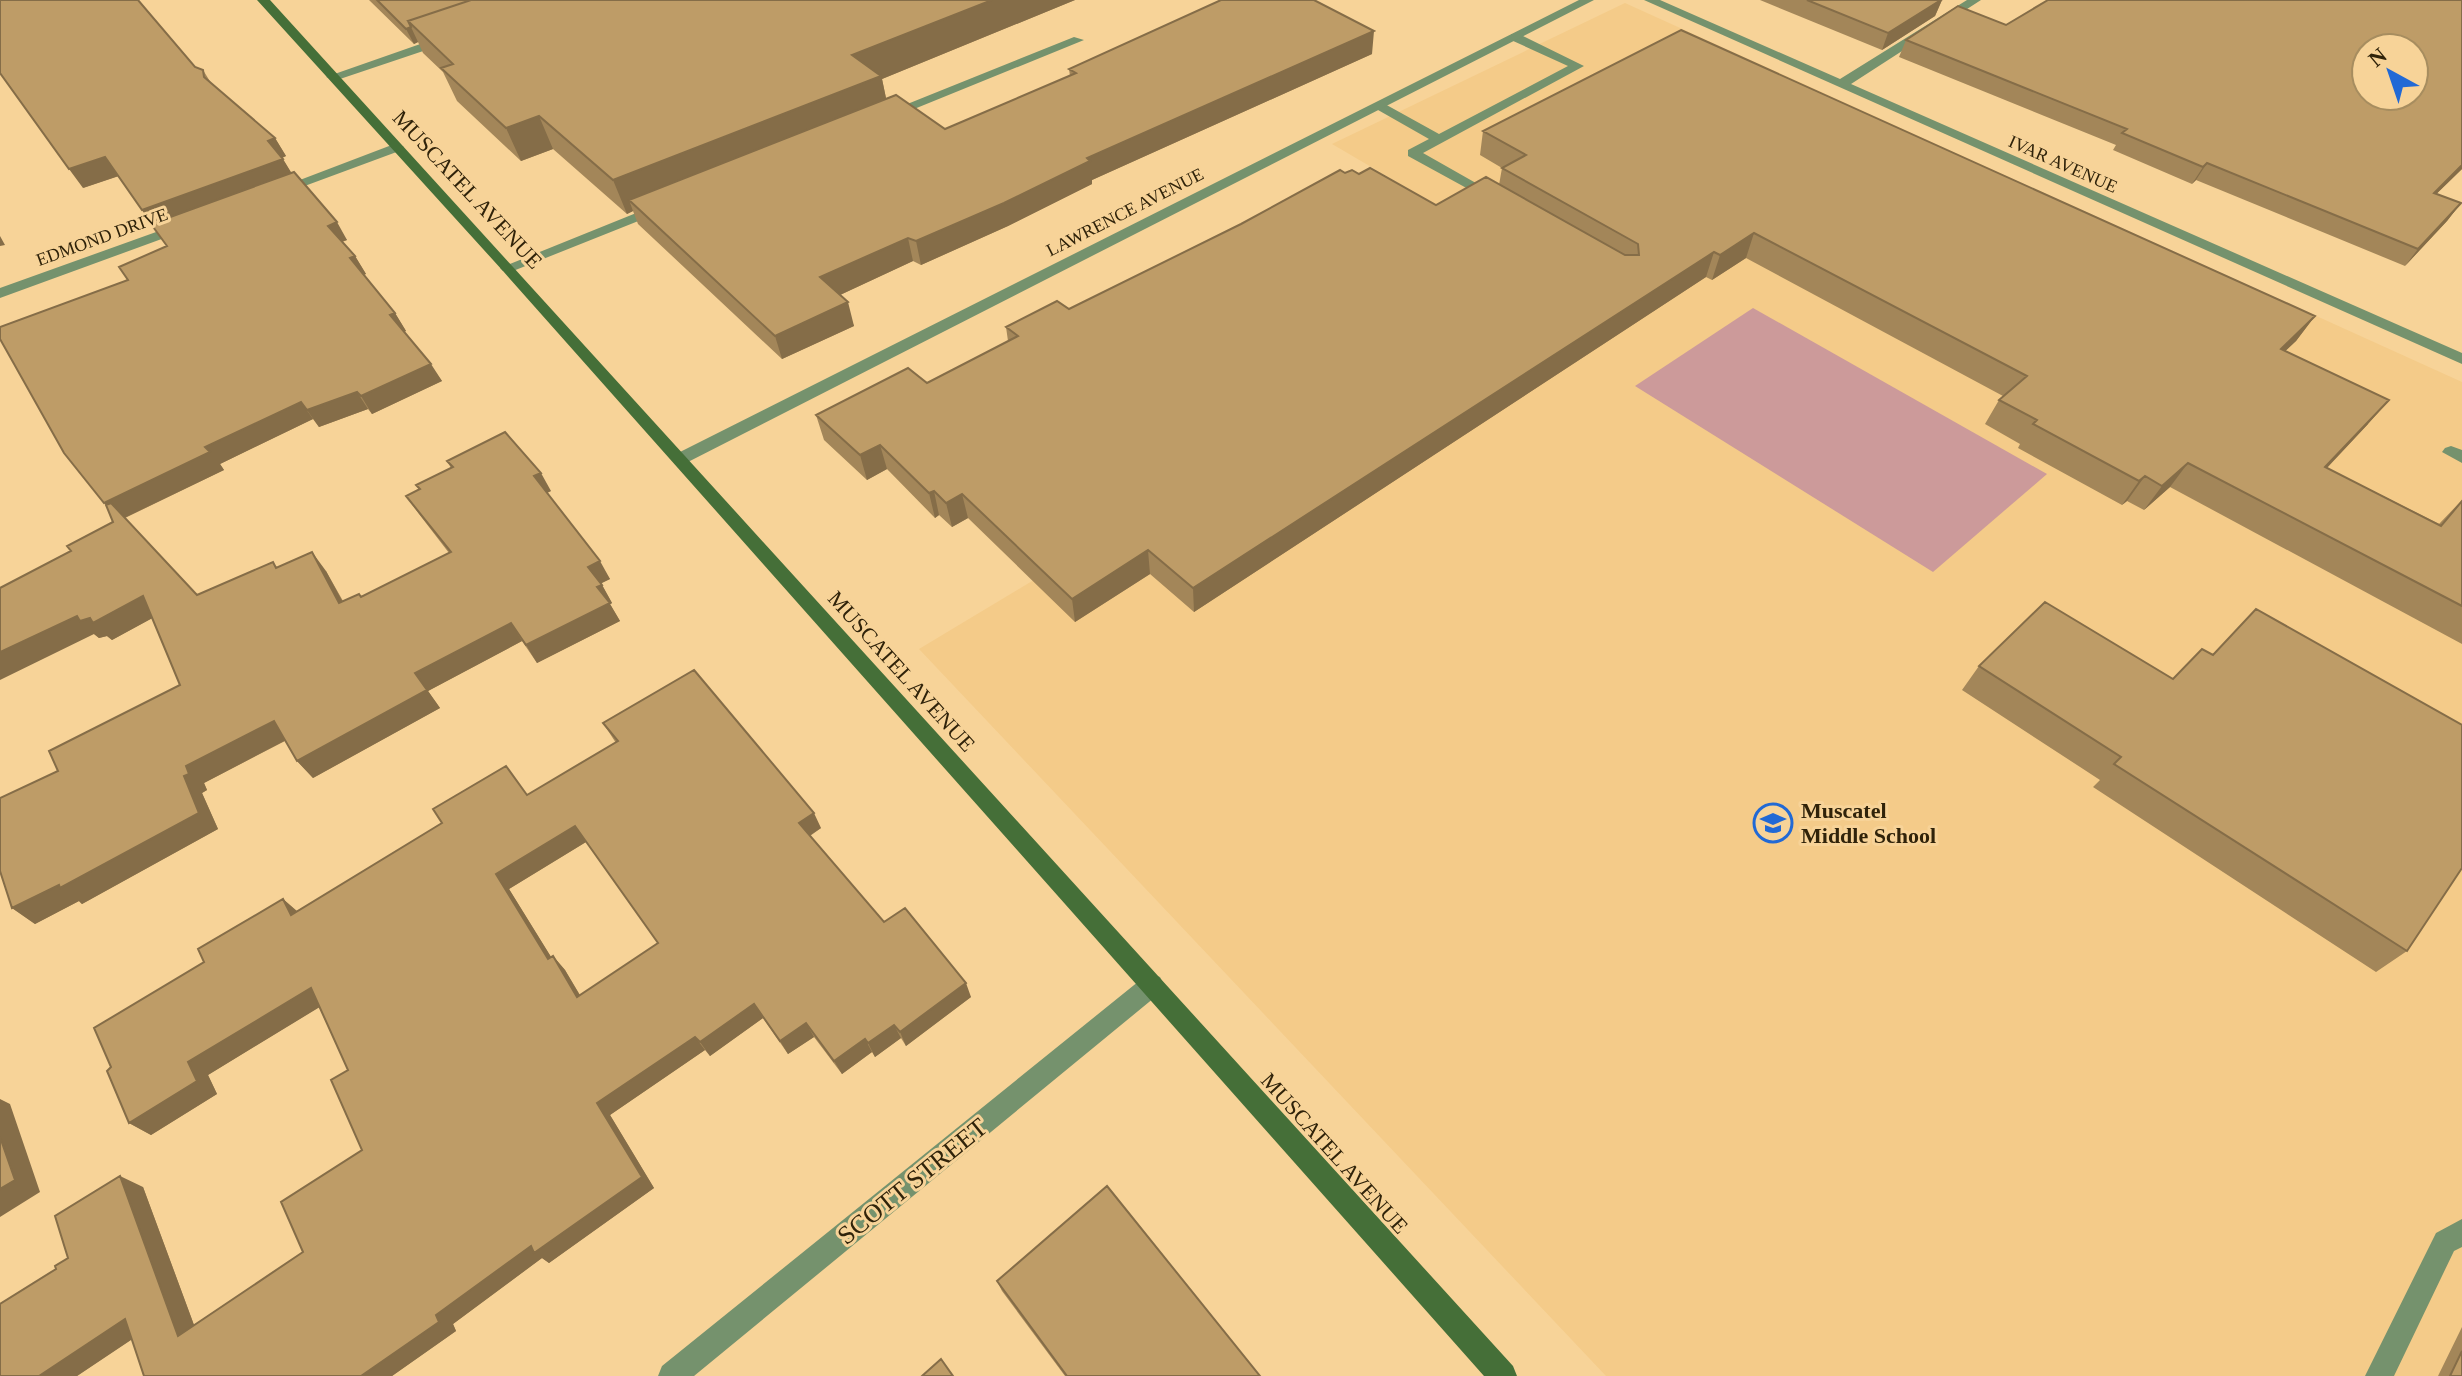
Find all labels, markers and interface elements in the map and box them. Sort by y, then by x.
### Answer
north arrow [2350,32,2430,112]
text: N [2363,42,2392,72]
street label: MUSCATEL AVENUE [388,105,547,274]
street label: IVAR AVENUE [2006,131,2120,197]
street label: LAWRENCE AVENUE [1043,164,1207,260]
street label: EDMOND DRIVE [34,204,170,270]
street label: MUSCATEL AVENUE [823,586,980,757]
place label: Muscatel Middle School [1801,798,1936,848]
school or university icon: Muscatel Middle School [1752,802,1794,844]
street label: MUSCATEL AVENUE [1256,1068,1413,1239]
street label: SCOTT STREET [832,1112,993,1250]

